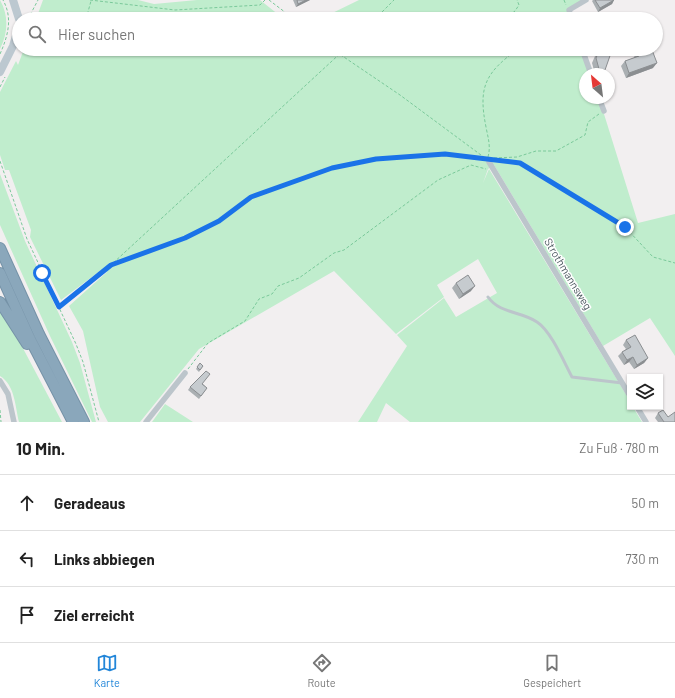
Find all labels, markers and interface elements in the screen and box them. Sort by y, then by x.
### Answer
search box [12,12,663,56]
icon: search [26,23,48,45]
text: Hier suchen [58,25,135,43]
north arrow [579,68,615,104]
route end [616,218,634,236]
street label: Strothmannsweg [542,236,595,312]
route start [33,264,51,282]
map controls [627,374,663,410]
button: layers [627,374,663,410]
text: 10 Min. [16,438,65,458]
text: Zu Fuß · 780 m [579,440,659,456]
icon: ahead [16,492,38,514]
text: Geradeaus [54,494,125,512]
text: 50 m [632,495,659,511]
icon: left [16,548,38,570]
text: Links abbiegen [54,550,155,568]
text: 730 m [625,551,659,567]
icon: arrive [16,604,38,626]
text: Ziel erreicht [54,606,135,624]
tab: Karte [94,652,120,689]
tab: Route [307,652,336,689]
tab: Gespeichert [523,652,581,689]

